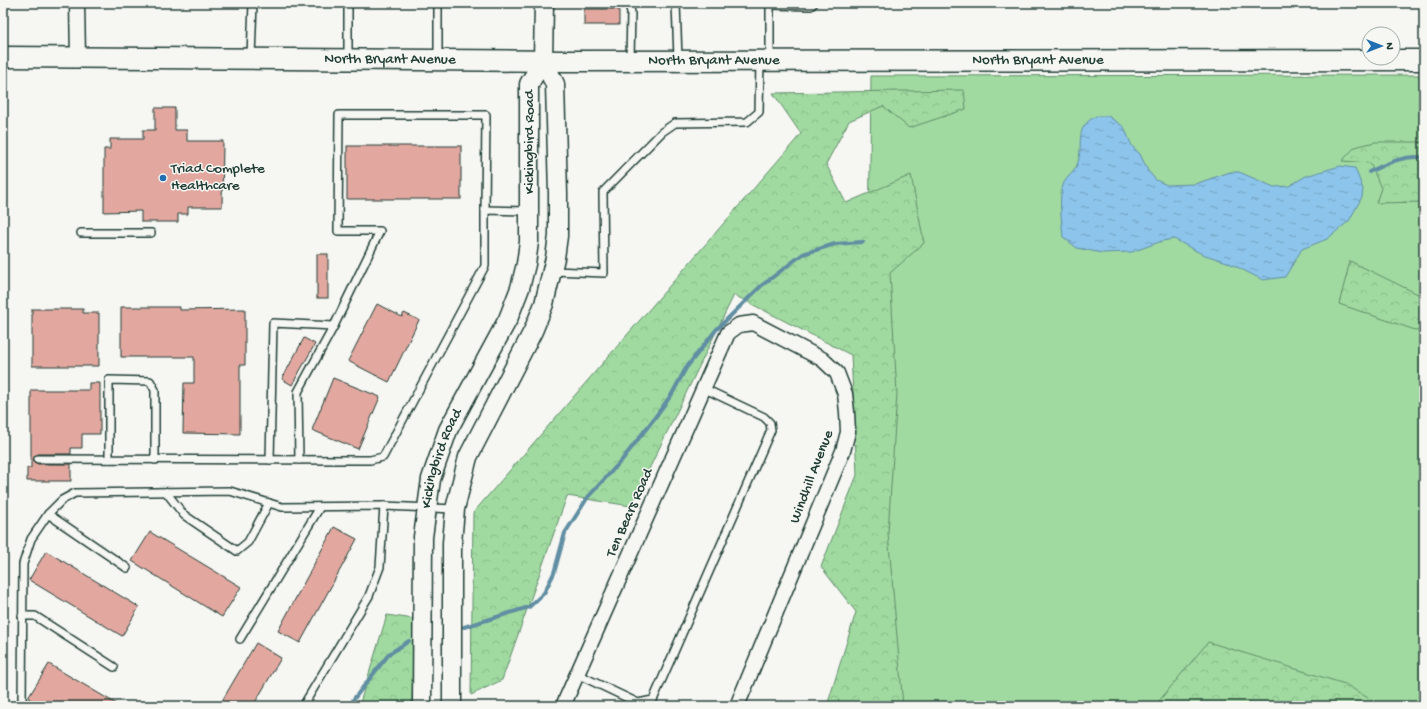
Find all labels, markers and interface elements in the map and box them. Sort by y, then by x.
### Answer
north arrow [1361,26,1401,66]
text: N [1383,42,1395,50]
street label: North Bryant Avenue [324,50,456,69]
street label: North Bryant Avenue [972,51,1104,70]
street label: North Bryant Avenue [648,52,780,70]
street label: Kickingbird Road [521,89,539,194]
place label: Triad Complete Healthcare [170,160,265,195]
marker: Triad Complete Healthcare [158,173,168,183]
street label: Kickingbird Road [418,405,467,509]
street label: Windhill Avenue [786,428,838,526]
street label: Ten Bears Road [602,465,658,561]

